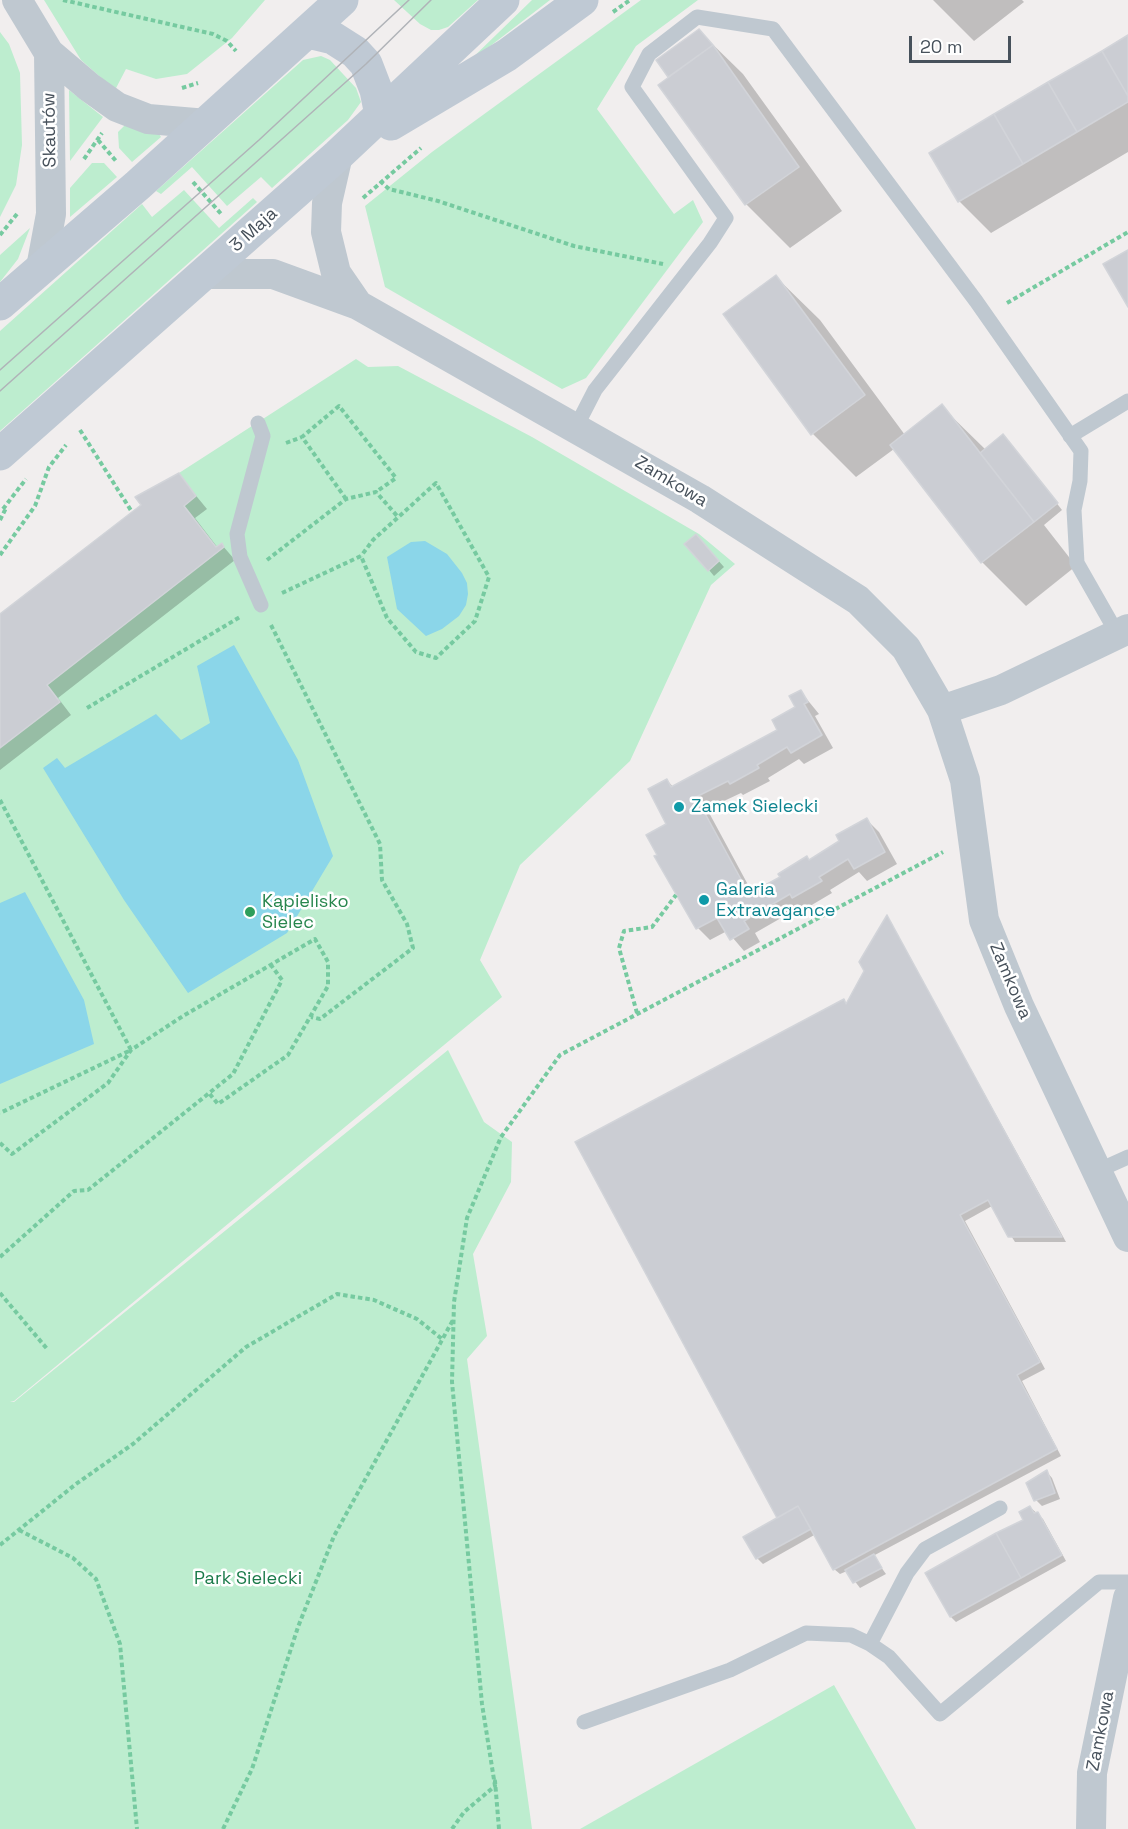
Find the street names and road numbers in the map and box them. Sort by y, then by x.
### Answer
street label: Skautów [39,92,61,168]
street label: 3 Maja [226,203,282,257]
street label: Zamkowa [631,452,711,512]
street label: Zamkowa [984,940,1036,1022]
street label: Zamkowa [1083,1689,1119,1773]

